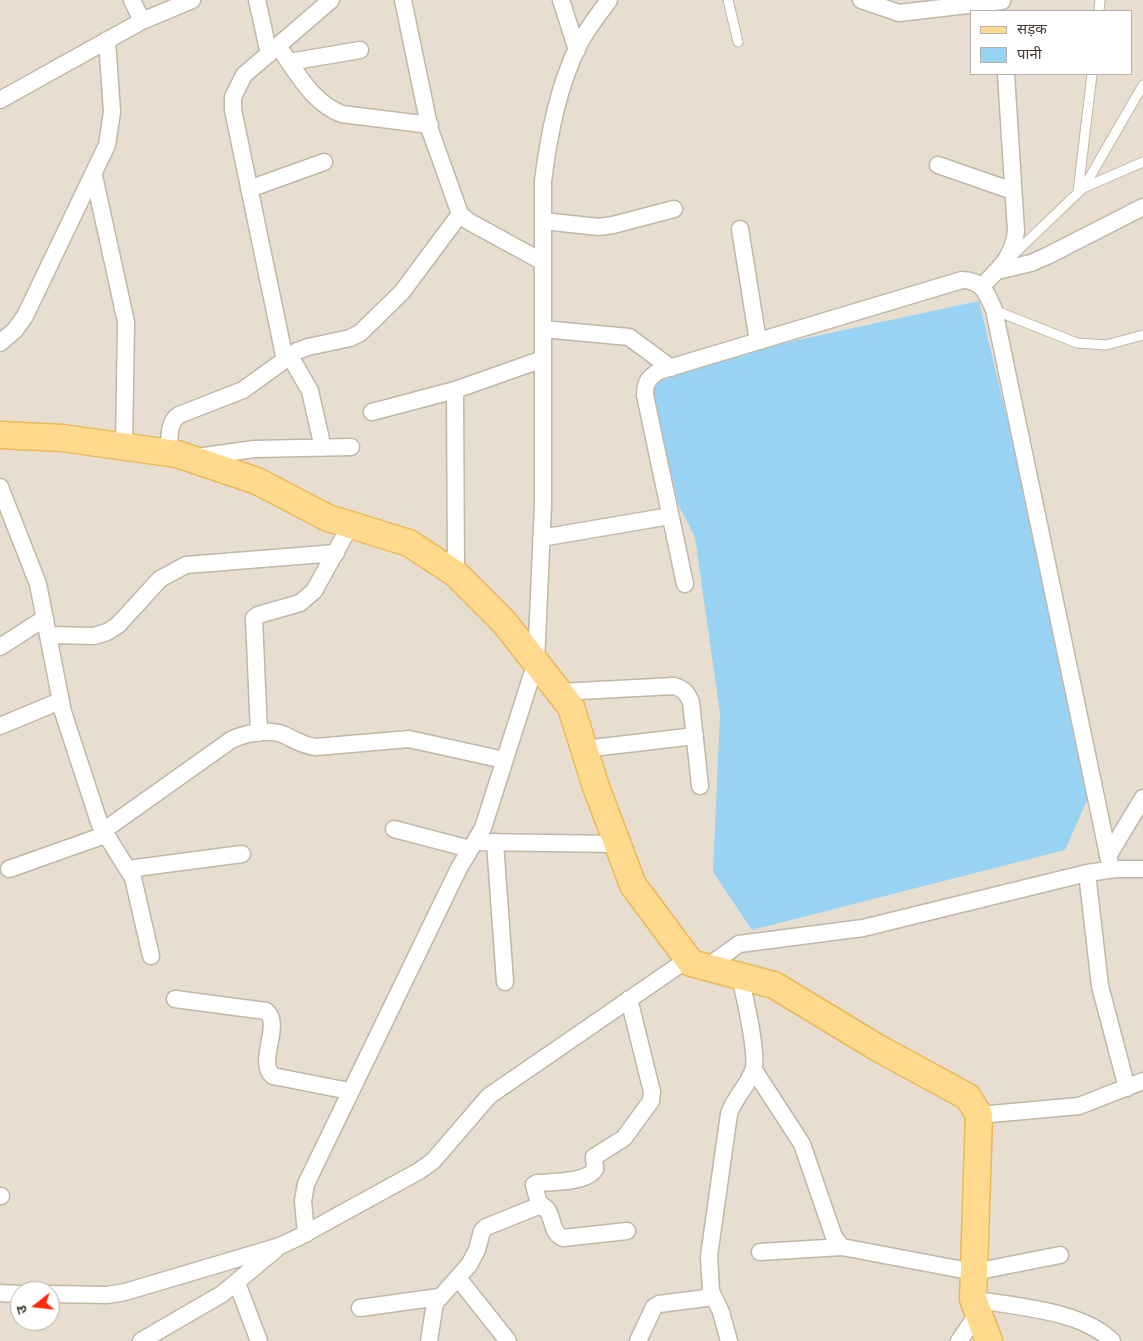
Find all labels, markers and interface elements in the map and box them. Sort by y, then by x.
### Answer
legend [970,10,1133,75]
text: सड़क [1017,19,1047,38]
text: पानी [1017,44,1042,63]
north arrow [10,1281,60,1331]
text: उ [12,1303,31,1316]

